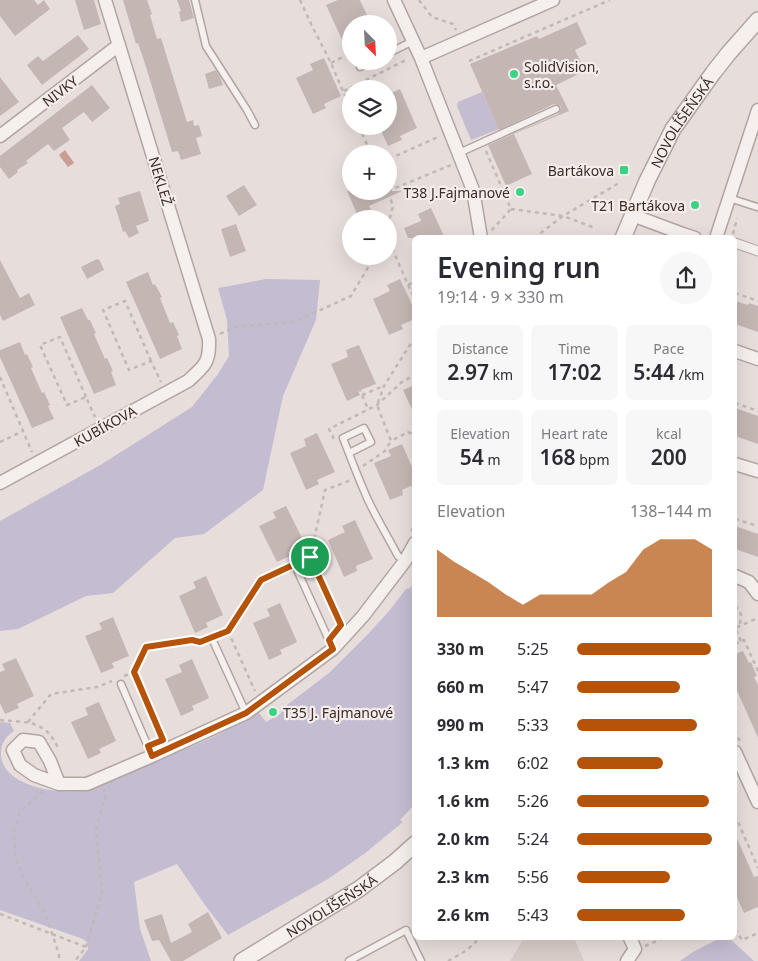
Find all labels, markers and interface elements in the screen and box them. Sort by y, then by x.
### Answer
north arrow [342,15,398,70]
map controls [342,15,397,265]
place label: SolidVision, s.r.o. [524,57,599,92]
marker: SolidVision, s.r.o. [508,68,520,80]
street label: NIVKY [38,71,82,111]
street label: NOVOLÍŠEŇSKÁ [646,73,717,171]
button: layers [342,80,397,135]
button: + [342,145,397,200]
street label: NEKLEŽ [145,154,177,208]
place label: Bartákova [548,161,614,180]
marker: Bartákova [618,164,630,176]
place label: T38 J.Fajmanové [403,183,510,202]
marker: T38 J.Fajmanové [514,186,526,198]
place label: T21 Bartákova [591,196,685,215]
marker: T21 Bartákova [689,199,701,211]
button: − [342,210,397,265]
text: Evening run [437,248,601,286]
button: share [660,252,712,304]
text: 19:14 · 9 × 330 m [437,286,564,308]
text: Distance [452,339,509,358]
text: Time [558,339,591,358]
text: Pace [653,339,684,358]
text: 2.97 [447,358,489,386]
text: 17:02 [548,358,601,386]
text: 5:44 [633,358,675,386]
text: km [489,365,513,384]
text: /km [675,365,704,384]
street label: KUBÍKOVA [70,401,140,451]
text: Elevation [450,424,510,443]
text: Heart rate [541,424,608,443]
text: kcal [656,424,682,443]
text: 54 [460,443,484,471]
text: 168 [539,443,576,471]
text: 200 [651,443,687,471]
text: m [484,450,501,469]
text: bpm [576,450,609,469]
text: Elevation [437,500,505,522]
text: 138–144 m [630,500,712,522]
pin [289,536,331,578]
icon: arrive [296,543,324,571]
text: 330 m [437,638,484,660]
text: 5:25 [517,638,549,660]
text: 660 m [437,676,484,698]
text: 5:47 [517,676,549,698]
place label: T35 J. Fajmanové [283,703,393,722]
marker: T35 J. Fajmanové [267,706,279,718]
text: 990 m [437,714,484,736]
text: 5:33 [517,714,549,736]
text: 1.3 km [437,752,489,774]
text: 6:02 [517,752,549,774]
text: 1.6 km [437,790,489,812]
text: 5:26 [517,790,549,812]
text: 2.0 km [437,828,489,850]
text: 5:24 [517,828,549,850]
text: 2.3 km [437,866,489,888]
text: 5:56 [517,866,549,888]
street label: NOVOLÍŠEŇSKÁ [282,870,381,941]
text: 2.6 km [437,904,489,926]
text: 5:43 [517,904,549,926]

